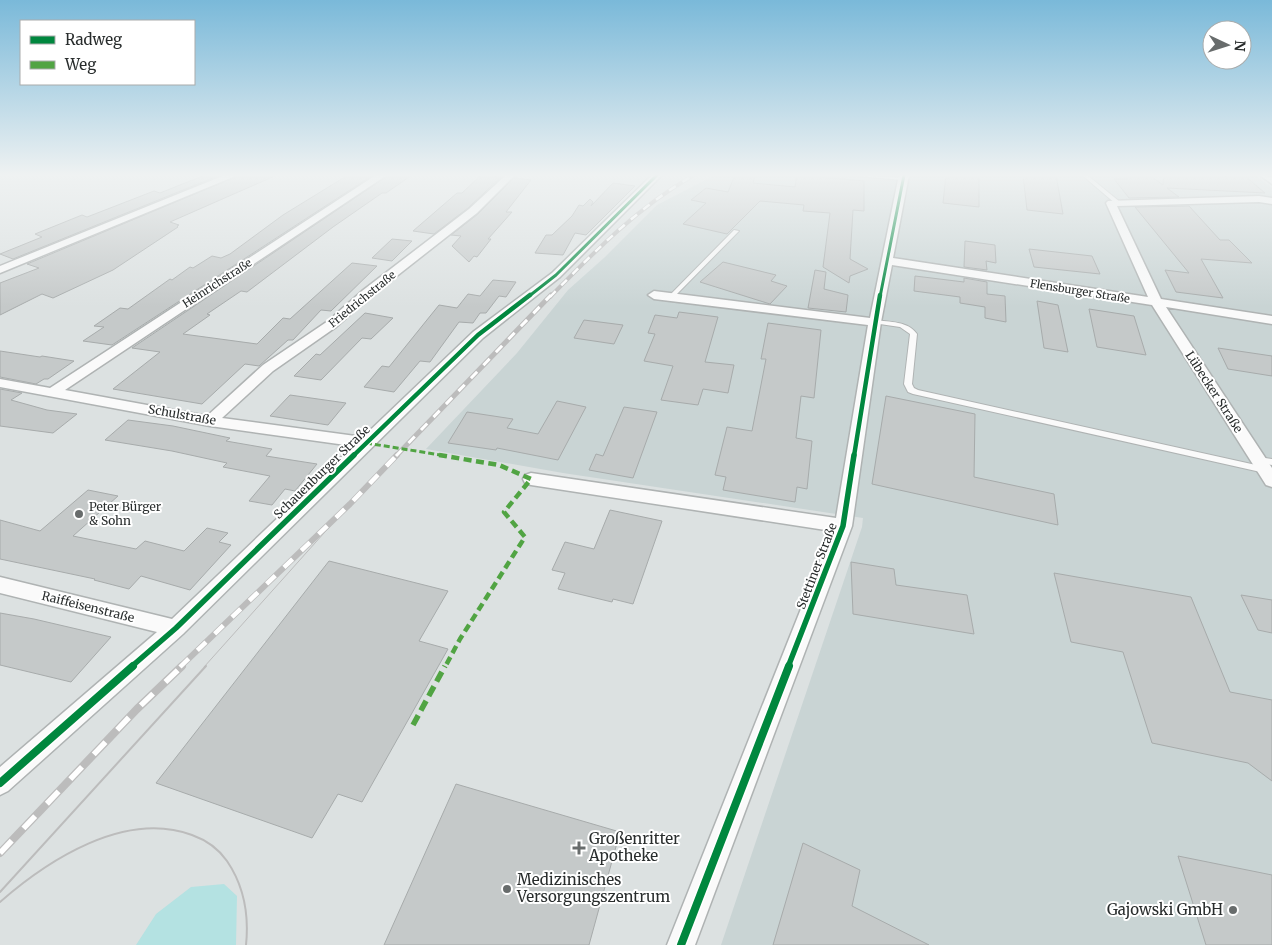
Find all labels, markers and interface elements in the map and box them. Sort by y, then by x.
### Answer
legend [20,20,195,85]
north arrow [1202,20,1252,70]
text: Radweg [65,30,122,49]
text: N [1231,40,1249,52]
text: Weg [64,55,96,74]
street label: Heinrichstraße [180,255,255,311]
street label: Friedrichstraße [326,268,399,330]
street label: Flensburger Straße [1029,276,1131,306]
street label: Lübecker Straße [1183,348,1246,435]
street label: Schulstraße [147,401,217,428]
street label: Schauenburger Straße [270,422,373,522]
place label: Peter Bürger & Sohn [89,499,162,528]
marker: Peter Bürger & Sohn [73,508,85,520]
street label: Stettiner Straße [793,520,840,611]
street label: Raiffeisenstraße [40,588,136,625]
place label: Großenritter Apotheke [588,829,680,865]
marker: Großenritter Apotheke [573,842,585,854]
place label: Medizinisches Versorgungszentrum [516,870,670,906]
marker: Medizinisches Versorgungszentrum [501,883,513,895]
place label: Gajowski GmbH [1107,900,1223,919]
marker: Gajowski GmbH [1227,904,1239,916]

